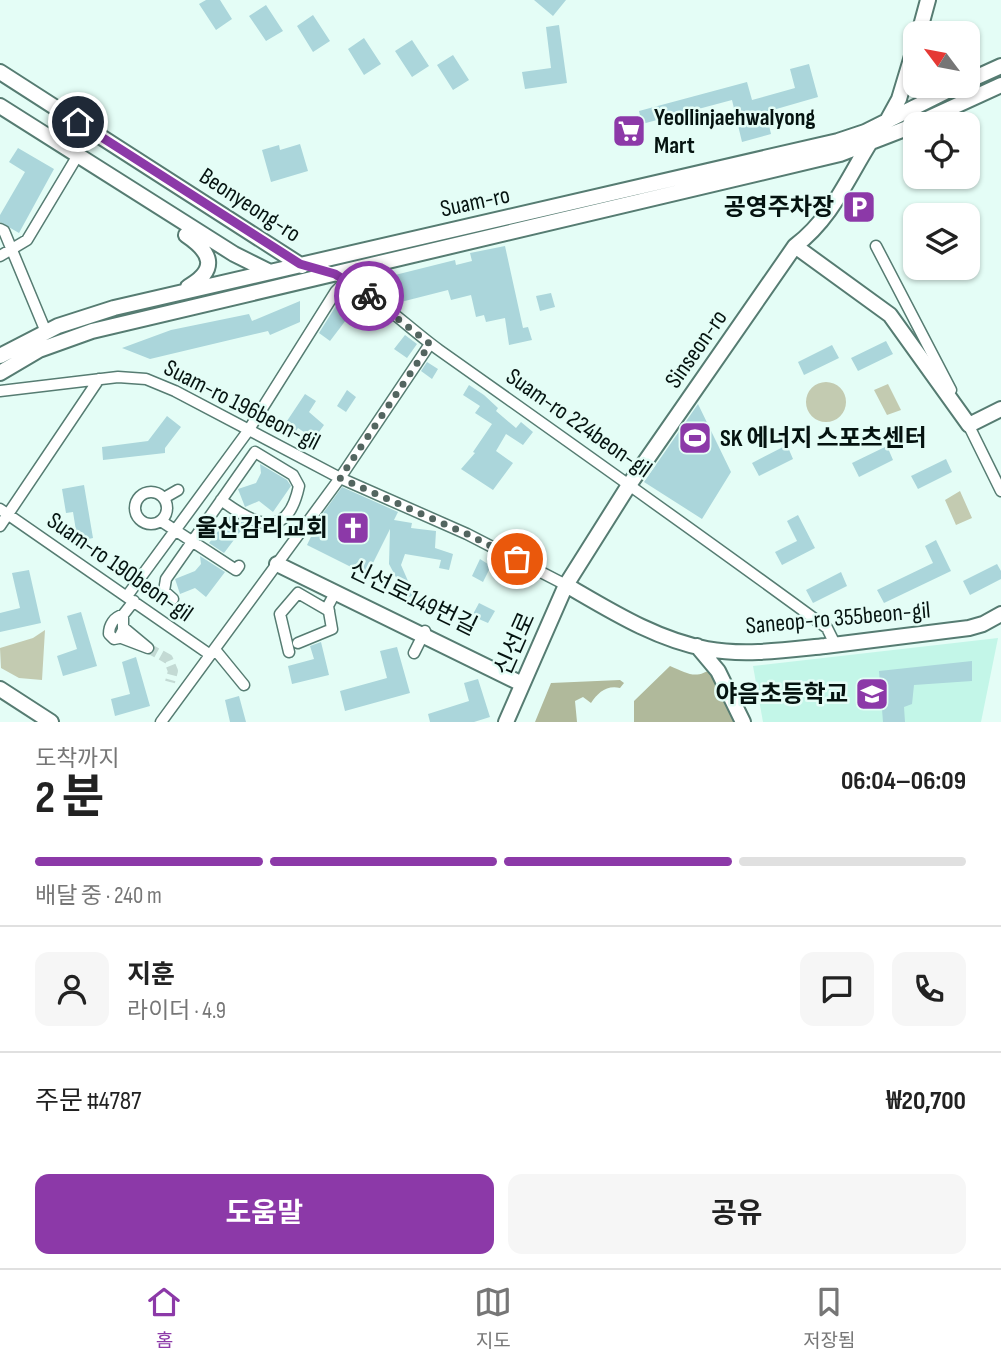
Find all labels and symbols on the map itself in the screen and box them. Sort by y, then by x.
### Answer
north arrow [903,21,980,98]
pin [48,92,108,152]
place label: Yeollinjaehwalyong Mart [654,103,815,160]
supermarket icon: Yeollinjaehwalyong Mart [610,112,648,150]
street label: Beonyeong-ro [194,162,306,248]
street label: Suam-ro [438,181,512,223]
parking icon: 공영주차장 [840,188,878,226]
place label: 공영주차장 [724,193,834,222]
courier [334,261,404,331]
street label: Sinseon-ro [659,304,733,394]
street label: Suam-ro 196beon-gil [159,353,325,457]
street label: Suam-ro 224beon-gil [500,362,658,484]
sports icon: SK 에너지 스포츠센터 [676,419,714,457]
place label: SK 에너지 스포츠센터 [720,424,927,453]
street label: Suam-ro 190beon-gil [41,506,199,628]
church icon: 울산감리교회 [334,509,372,547]
place label: 울산감리교회 [196,514,328,543]
pin [487,529,547,589]
street label: 신선로149번길 [344,554,482,642]
street label: Saneop-ro 355beon-gil [744,595,932,641]
street label: 신선로 [488,608,542,680]
school or university icon: 야음초등학교 [853,675,891,713]
place label: 야음초등학교 [716,680,848,709]

